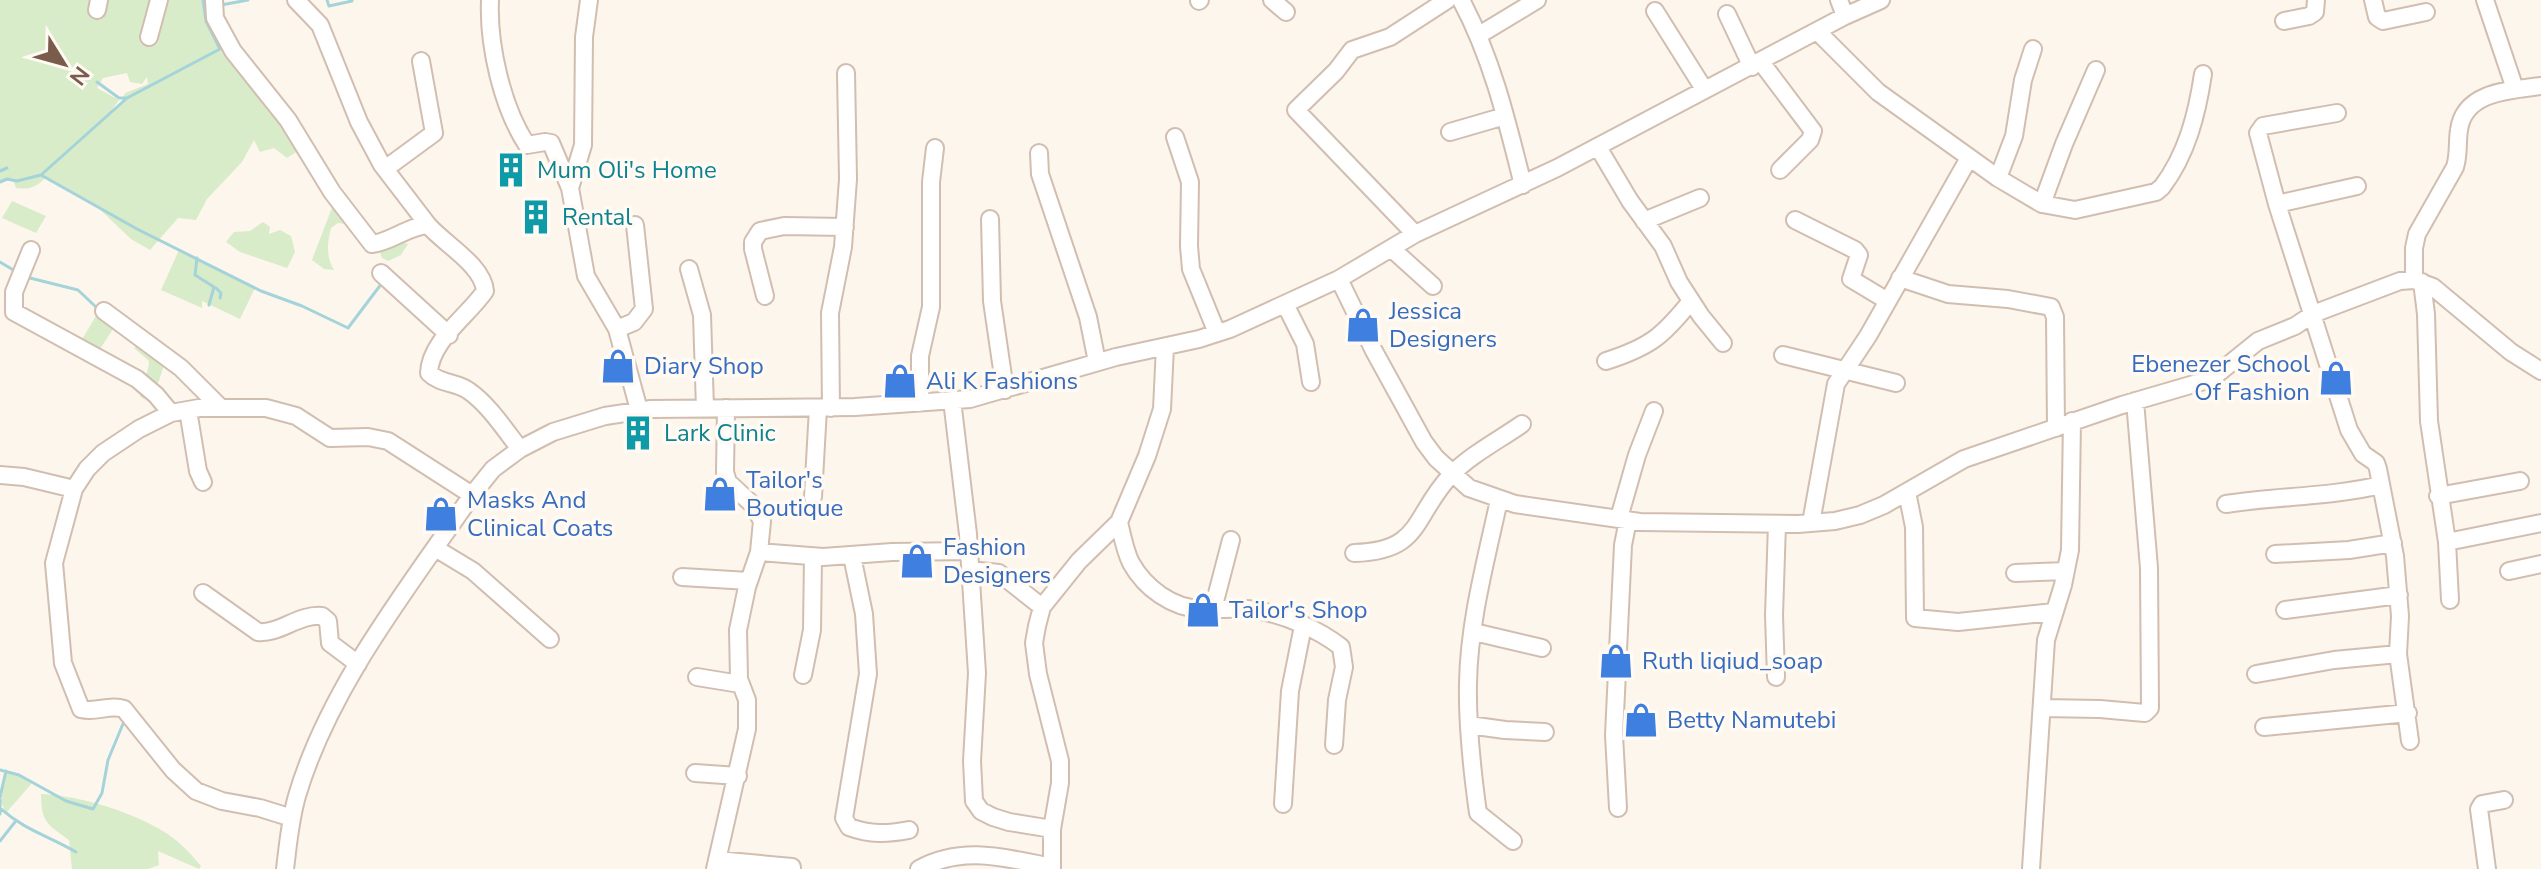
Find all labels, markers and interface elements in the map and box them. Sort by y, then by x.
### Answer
north arrow [24,24,104,104]
text: N [62,60,96,91]
building icon: Mum Oli's Home [492,151,530,189]
place label: Mum Oli's Home [537,154,717,186]
building icon: Rental [517,198,555,236]
place label: Rental [562,201,632,233]
place label: Jessica Designers [1388,295,1497,355]
shop icon: Jessica Designers [1344,306,1382,344]
shop icon: Diary Shop [599,347,637,385]
place label: Ebenezer School Of Fashion [2131,348,2310,408]
place label: Diary Shop [644,350,764,382]
shop icon: Ebenezer School Of Fashion [2317,359,2355,397]
shop icon: Ali K Fashions [881,362,919,400]
place label: Ali K Fashions [926,365,1078,397]
building icon: Lark Clinic [619,414,657,452]
place label: Lark Clinic [664,417,776,449]
place label: Tailor's Boutique [746,464,843,524]
shop icon: Tailor's Boutique [701,475,739,513]
place label: Masks And Clinical Coats [467,484,613,544]
shop icon: Masks And Clinical Coats [422,495,460,533]
place label: Fashion Designers [943,531,1051,591]
shop icon: Fashion Designers [898,542,936,580]
shop icon: Tailor's Shop [1184,591,1222,629]
place label: Tailor's Shop [1229,594,1368,626]
shop icon: Ruth liqiud_soap [1597,642,1635,680]
place label: Ruth liqiud_soap [1642,645,1823,677]
shop icon: Betty Namutebi [1622,701,1660,739]
place label: Betty Namutebi [1667,704,1836,736]

